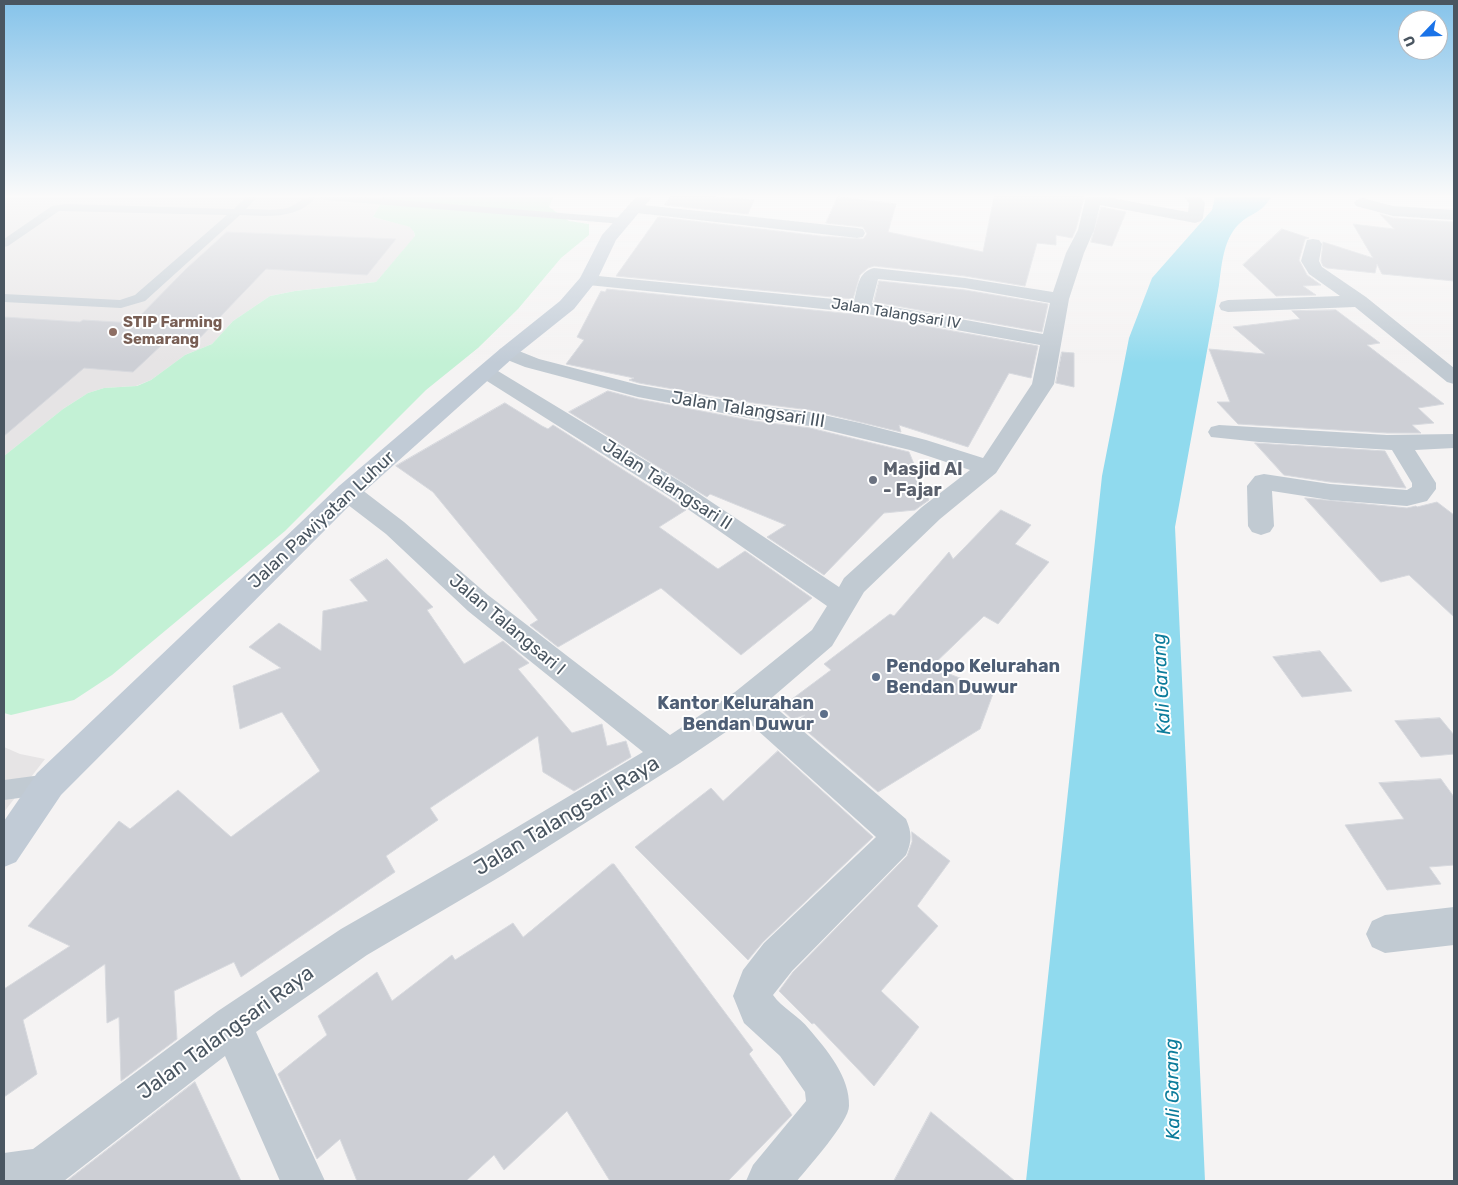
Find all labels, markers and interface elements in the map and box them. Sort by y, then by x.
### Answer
north arrow [1398,10,1448,60]
text: U [1400,33,1420,49]
street label: Jalan Talangsari IV [830,295,962,333]
place label: STIP Farming Semarang [123,314,222,349]
marker: STIP Farming Semarang [107,326,119,338]
street label: Jalan Talangsari III [670,387,826,433]
street label: Jalan Talangsari II [598,435,736,535]
street label: Jalan Pawiyatan Luhur [244,447,400,593]
place label: Masjid Al - Fajar [883,459,962,502]
marker: Masjid Al - Fajar [867,474,879,486]
street label: Jalan Talangsari I [444,570,570,680]
water label: Kali Garang [1148,633,1176,735]
place label: Pendopo Kelurahan Bendan Duwur [886,656,1060,699]
marker: Pendopo Kelurahan Bendan Duwur [870,671,882,683]
place label: Kantor Kelurahan Bendan Duwur [657,693,814,736]
marker: Kantor Kelurahan Bendan Duwur [818,708,830,720]
street label: Jalan Talangsari Raya [470,751,664,881]
street label: Jalan Talangsari Raya [133,961,319,1105]
water label: Kali Garang [1161,1038,1185,1140]

